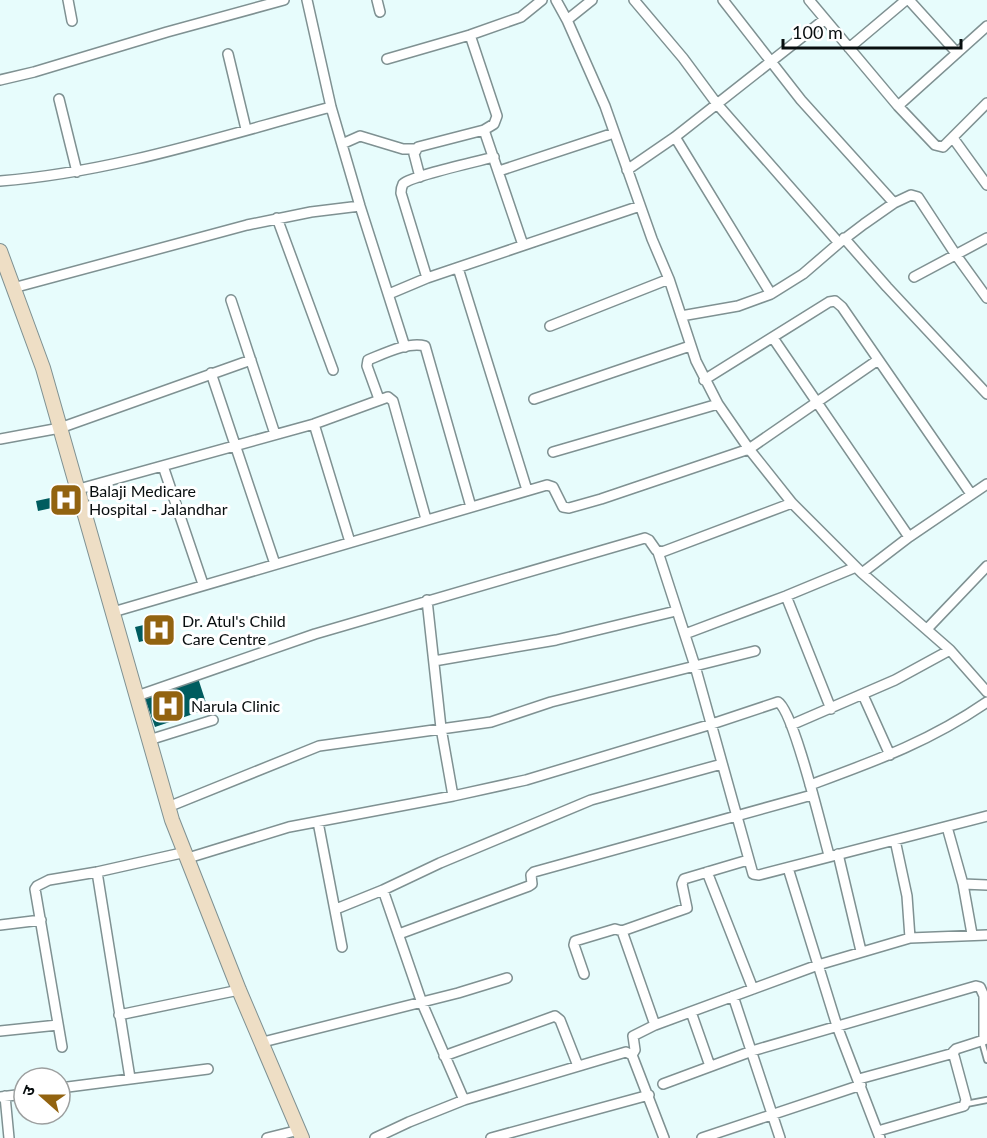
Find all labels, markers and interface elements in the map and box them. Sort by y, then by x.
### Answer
scale bar [783,12,962,50]
text: 100 m [792,21,843,43]
place label: Balaji Medicare Hospital - Jalandhar [89,481,228,518]
hospital icon: Balaji Medicare Hospital - Jalandhar [48,482,84,518]
place label: Dr. Atul's Child Care Centre [182,611,286,648]
hospital icon: Dr. Atul's Child Care Centre [141,612,177,648]
hospital icon: Narula Clinic [150,688,186,724]
place label: Narula Clinic [191,696,281,715]
north arrow [12,1066,72,1126]
text: उ [17,1082,38,1098]

